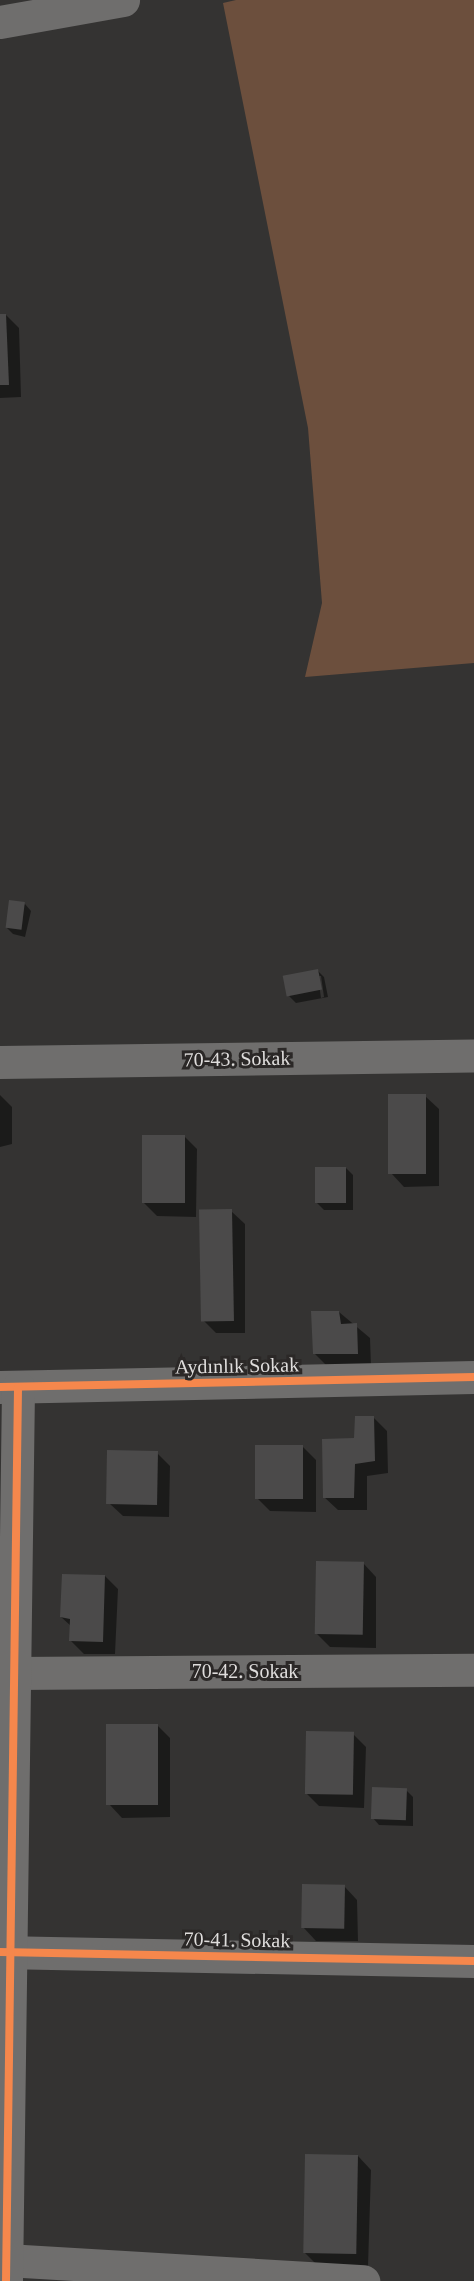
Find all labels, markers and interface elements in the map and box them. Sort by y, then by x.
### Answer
street label: 70-43. Sokak [183,1046,291,1072]
street label: Aydınlık Sokak [175,1353,299,1379]
street label: 70-42. Sokak [192,1659,298,1683]
street label: 70-41. Sokak [183,1927,291,1953]

